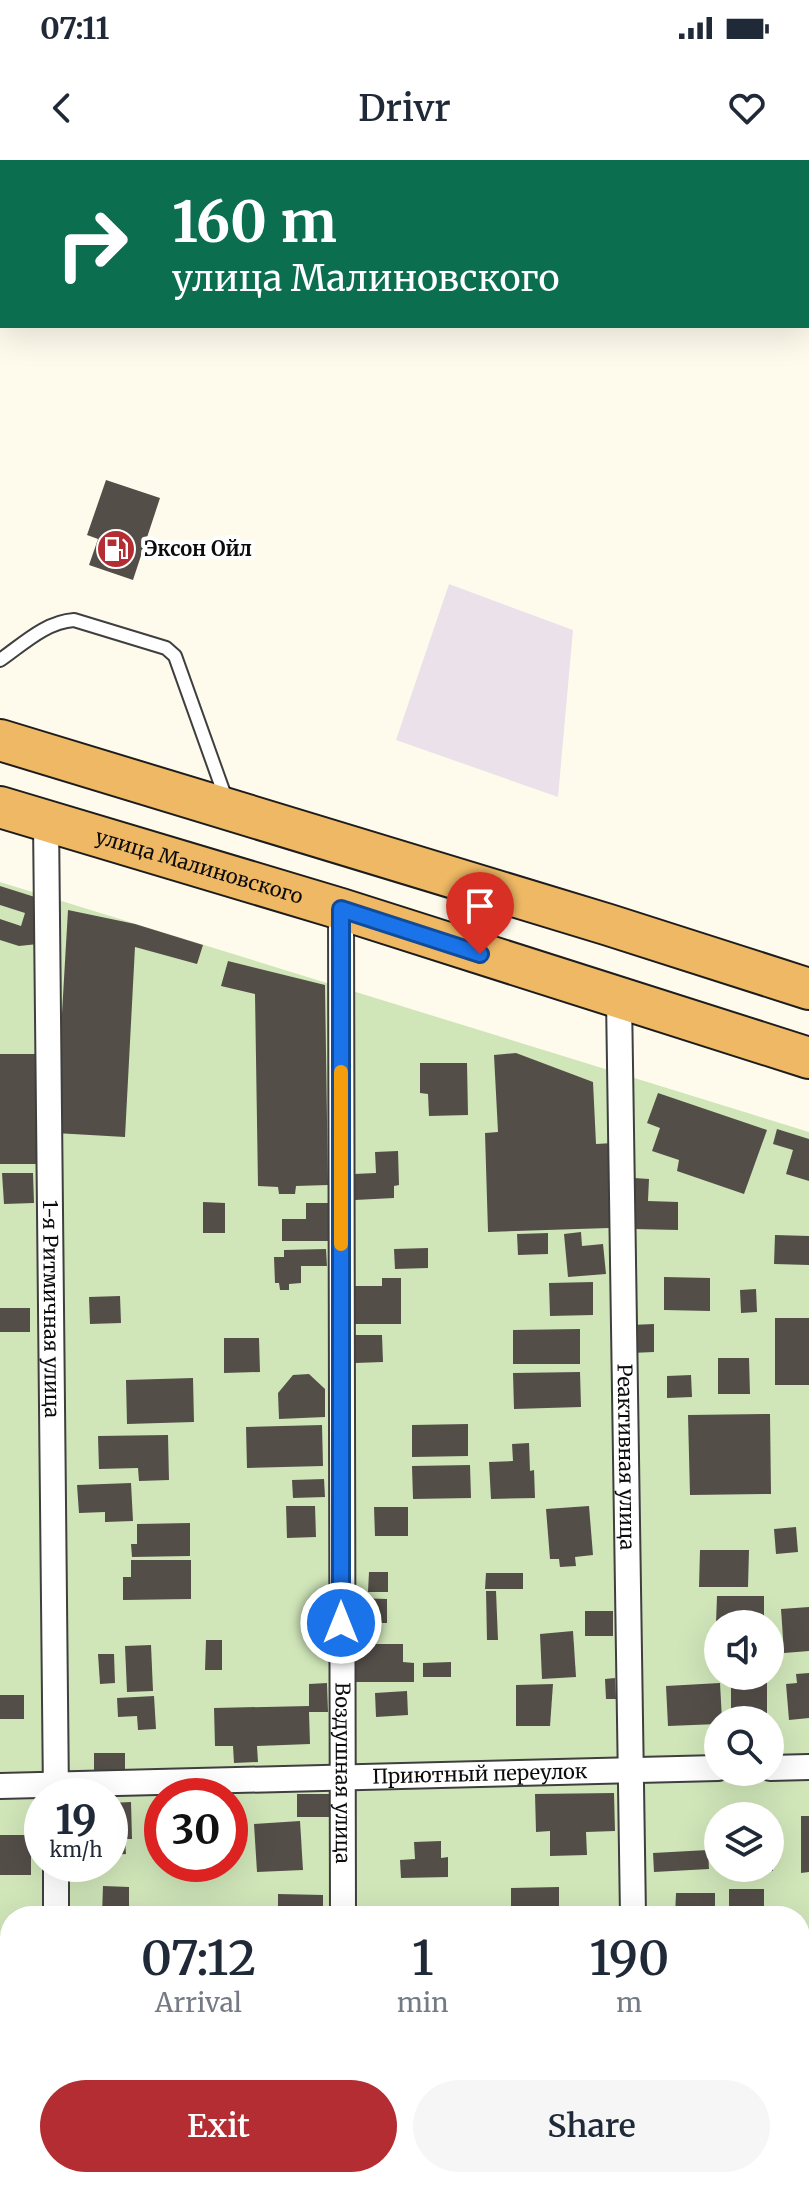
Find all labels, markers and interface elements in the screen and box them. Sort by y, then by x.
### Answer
text: 07:11 [40,9,109,47]
icon: back [40,86,84,130]
text: Drivr [358,86,451,131]
icon: heart [725,86,769,130]
text: 160 m [172,187,337,257]
icon: right [40,192,144,296]
text: улица Малиновского [172,256,560,301]
fuel station icon: Эксон Ойл [95,528,137,570]
place label: Эксон Ойл [144,536,252,561]
street label: улица Малиновского [93,823,307,909]
pin [446,872,514,954]
icon: arrive [458,884,502,928]
street label: 1-я Ритмичная улица [38,1200,65,1418]
street label: Реактивная улица [613,1364,640,1551]
position arrow [299,1581,383,1665]
map controls [704,1610,784,1882]
button: sound [704,1610,784,1690]
street label: Воздушная улица [331,1682,356,1864]
button: search [704,1706,784,1786]
street label: Приютный переулок [372,1758,588,1789]
speed limit sign: 30 [144,1778,248,1882]
text: 19 [55,1795,97,1845]
button: layers [704,1802,784,1882]
text: km/h [50,1837,102,1862]
text: 07:12 [141,1928,256,1988]
text: 1 [412,1928,434,1988]
text: 190 [589,1928,669,1988]
text: Arrival [155,1986,242,2019]
text: min [397,1986,449,2019]
text: m [616,1986,642,2019]
button: Exit [40,2080,397,2172]
button: Share [413,2080,770,2172]

